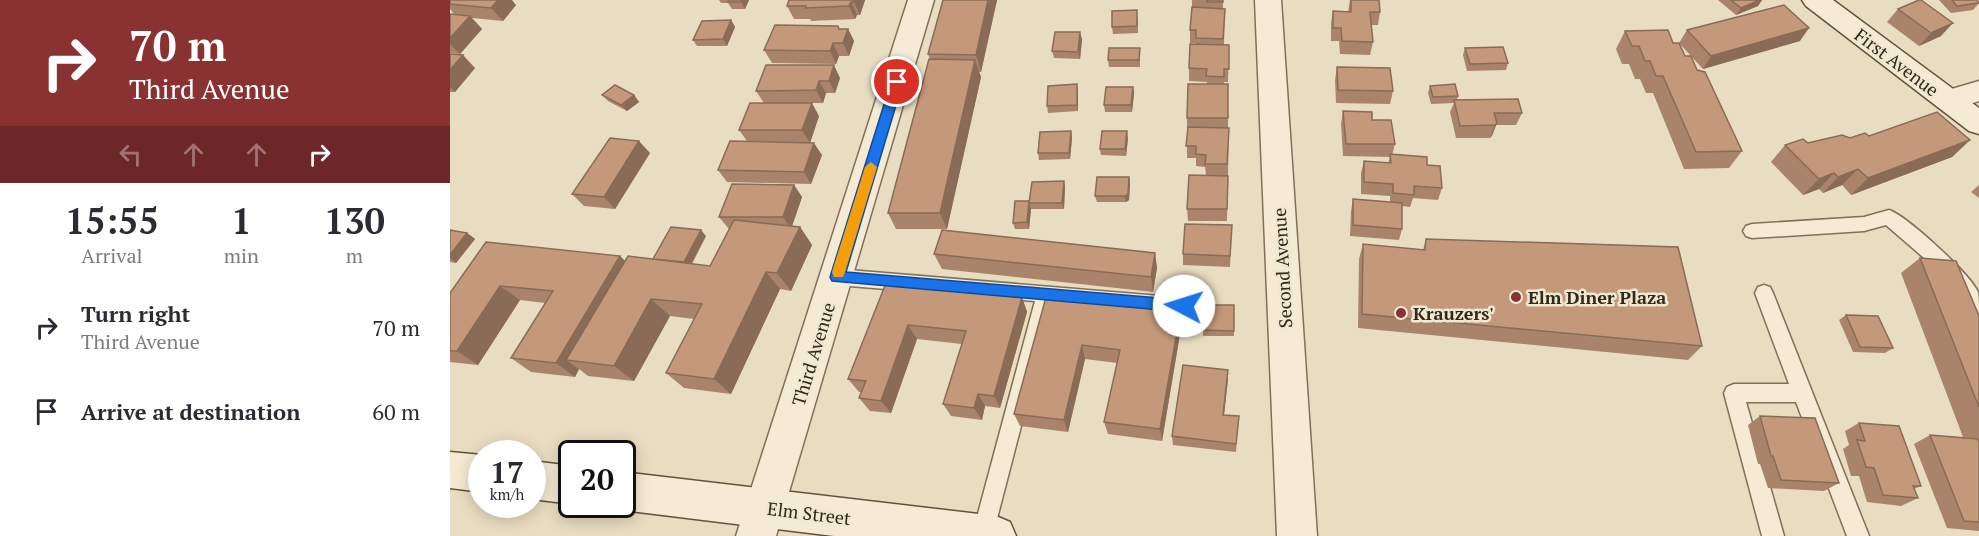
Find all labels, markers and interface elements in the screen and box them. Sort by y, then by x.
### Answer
text: 70 m [129,17,227,73]
street label: First Avenue [1850,22,1944,102]
icon: right [30,24,108,102]
pin [871,56,922,107]
icon: arrive [880,65,913,98]
text: Third Avenue [129,71,290,107]
icon: left [114,138,147,171]
icon: ahead [177,138,210,171]
icon: ahead [240,138,273,171]
icon: right [303,138,336,171]
text: 15:55 [65,197,159,244]
text: 1 [231,197,252,244]
text: 130 [324,197,385,244]
street label: Second Avenue [1267,207,1297,329]
text: Arrival [81,242,143,269]
text: min [224,242,259,269]
text: m [346,242,363,269]
position arrow [1152,274,1216,338]
place label: Elm Diner Plaza [1528,285,1666,309]
marker: Elm Diner Plaza [1509,290,1523,304]
text: Turn right [81,299,190,328]
street label: Third Avenue [786,299,840,409]
place label: Krauzers' [1413,301,1494,325]
marker: Krauzers' [1394,306,1408,320]
icon: right [30,311,63,344]
text: 70 m [372,313,420,342]
text: Third Avenue [81,328,200,355]
icon: arrive [30,395,63,428]
text: Arrive at destination [81,397,300,426]
text: 60 m [372,397,420,426]
speed limit sign: 20 [558,440,636,518]
text: 17 [490,452,524,492]
text: km/h [490,484,524,504]
street label: Elm Street [766,496,852,530]

